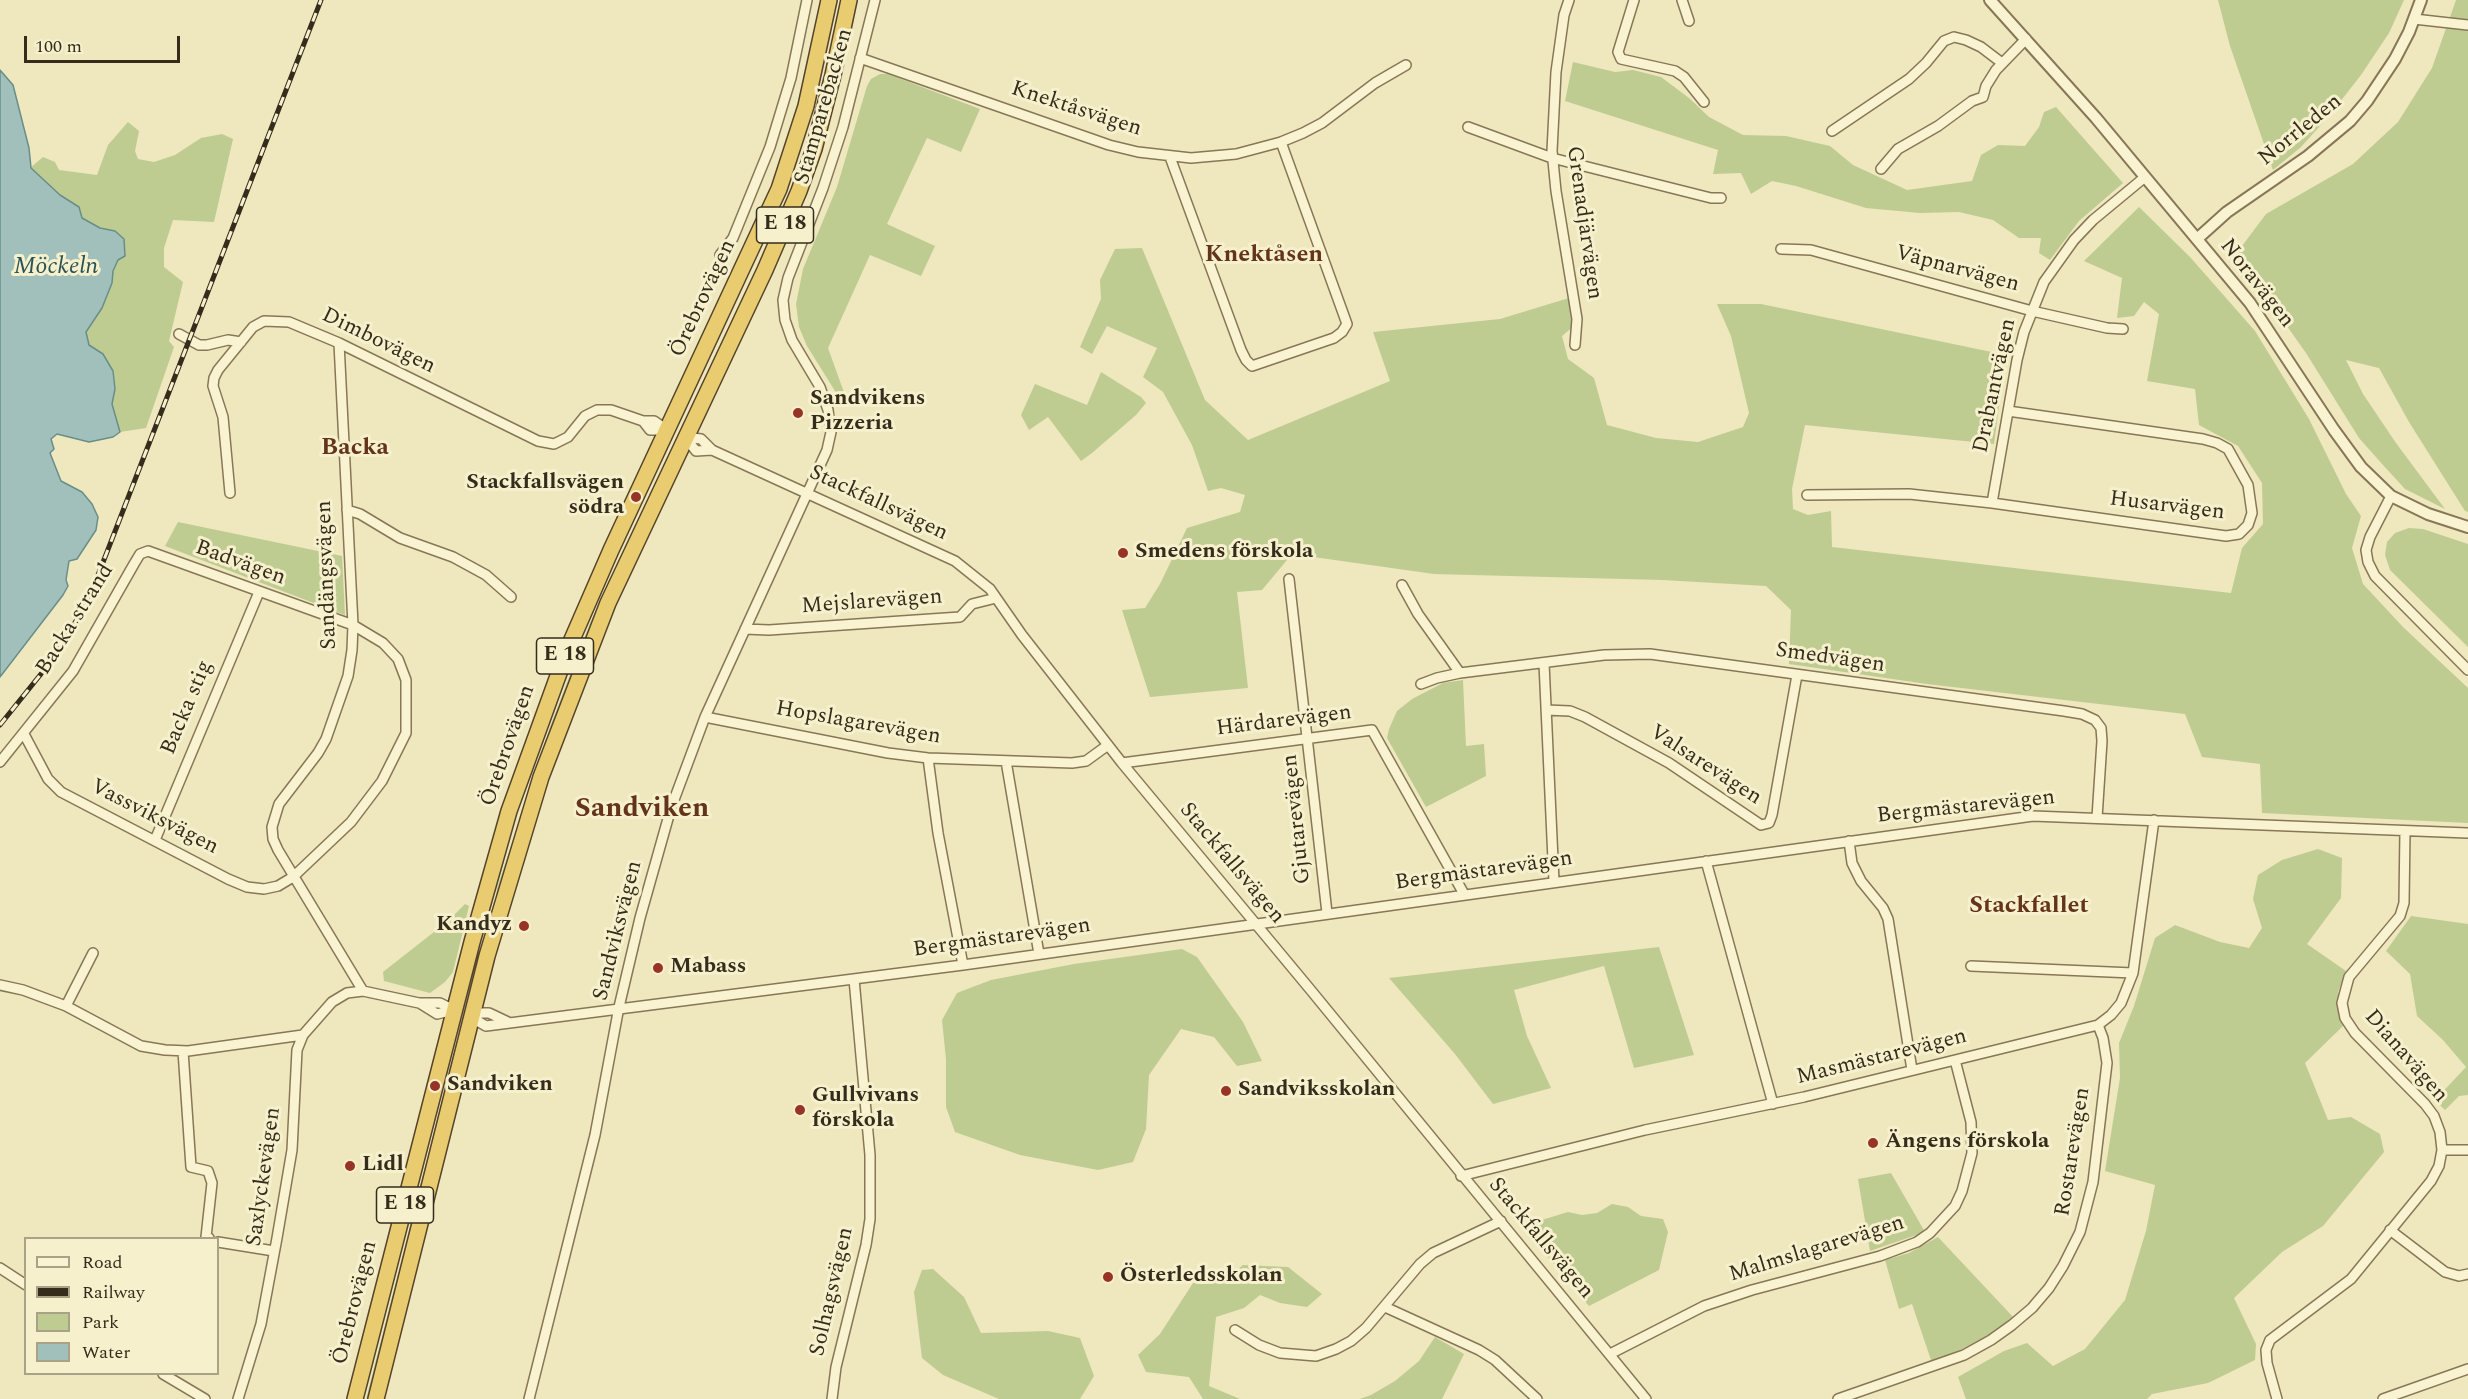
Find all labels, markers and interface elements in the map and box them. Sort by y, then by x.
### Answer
scale bar [27,24,183,62]
street label: Stamparebacken [790,26,860,188]
text: 100 m [35,33,82,60]
street label: Knektåsvägen [1007,76,1145,144]
street label: Norrleden [2254,89,2348,173]
street label: Grenadjärvägen [1559,144,1607,302]
road number: E 18 [756,207,814,243]
street label: Noravägen [2213,234,2299,334]
street label: Örebrovägen [665,236,743,362]
street label: Väpnarvägen [1892,241,2022,299]
district label: Knektåsen [1205,242,1323,270]
water label: Möckeln [14,254,98,282]
street label: Dimbovägen [317,303,439,381]
street label: Drabantvägen [1969,316,2023,456]
place label: Sandvikens Pizzeria [810,387,925,439]
marker: Sandvikens Pizzeria [791,406,805,420]
district label: Backa [321,435,389,463]
street label: Stackfallsvägen [804,460,952,548]
place label: Stackfallsvägen södra [466,471,624,522]
street label: Husarvägen [2108,487,2226,527]
marker: Stackfallsvägen södra [629,490,643,504]
street label: Sandängsvägen [312,500,344,650]
street label: Badvägen [191,536,289,592]
place label: Smedens förskola [1135,540,1313,566]
marker: Smedens förskola [1116,546,1130,560]
street label: Backa strand [31,560,121,680]
street label: Mejslarevägen [801,585,943,621]
road number: E 18 [536,638,594,674]
street label: Smedvägen [1774,638,1886,680]
street label: Backa stig [156,657,220,759]
street label: Örebrovägen [476,682,542,810]
street label: Hopslagarevägen [773,696,943,752]
street label: Härdarevägen [1215,701,1353,743]
street label: Valsarevägen [1644,720,1766,812]
street label: Gjutarevägen [1278,753,1318,885]
street label: Vassviksvägen [86,774,222,862]
street label: Bergmästarevägen [1876,786,2056,830]
district label: Sandviken [575,794,709,828]
street label: Stackfallsvägen [1173,798,1289,930]
street label: Bergmästarevägen [1393,846,1575,898]
street label: Sandviksvägen [589,858,649,1004]
district label: Stackfallet [1969,893,2089,921]
place label: Kandyz [436,913,512,939]
street label: Bergmästarevägen [911,913,1093,965]
marker: Kandyz [517,919,531,933]
place label: Mabass [670,955,746,981]
marker: Mabass [651,961,665,975]
street label: Dianavägen [2357,1005,2453,1109]
street label: Masmästarevägen [1794,1024,1970,1092]
place label: Sandviken [447,1073,553,1099]
place label: Sandviksskolan [1238,1078,1395,1104]
marker: Sandviken [428,1079,442,1093]
place label: Gullvivans förskola [812,1084,919,1136]
marker: Sandviksskolan [1219,1084,1233,1098]
street label: Rostarevägen [2051,1086,2097,1218]
marker: Gullvivans förskola [793,1103,807,1117]
street label: Saxlyckevägen [242,1106,288,1248]
place label: Ängens förskola [1885,1130,2049,1156]
marker: Ängens förskola [1866,1136,1880,1150]
place label: Lidl [362,1153,404,1179]
marker: Lidl [343,1159,357,1173]
street label: Stackfallsvägen [1482,1173,1598,1305]
road number: E 18 [376,1187,434,1223]
street label: Malmslagarevägen [1726,1211,1908,1289]
street label: Solhagsvägen [805,1225,861,1359]
legend [24,1237,219,1375]
street label: Örebrovägen [328,1238,384,1368]
text: Road [82,1249,123,1276]
place label: Österledsskolan [1120,1264,1283,1290]
marker: Österledsskolan [1101,1270,1115,1284]
text: Railway [82,1279,145,1306]
text: Park [82,1309,119,1336]
text: Water [82,1339,130,1366]

